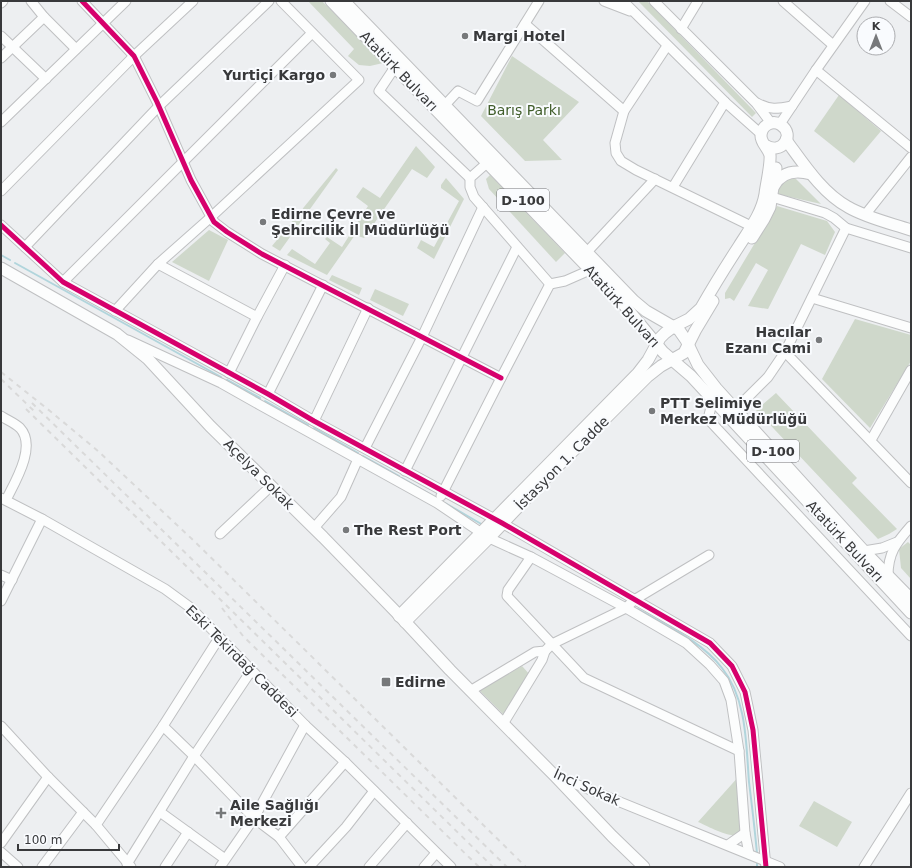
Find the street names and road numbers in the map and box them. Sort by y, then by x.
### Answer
street label: Atatürk Bulvarı [357,28,441,114]
road number: D-100 [497,189,549,211]
street label: Atatürk Bulvarı [581,262,663,350]
street label: İstasyon 1. Cadde [511,412,612,513]
street label: Açelya Sokak [221,436,298,513]
road number: D-100 [747,440,799,462]
street label: Atatürk Bulvarı [803,497,887,585]
street label: Eski Tekirdağ Caddesi [183,602,301,720]
street label: İnci Sokak [551,764,624,809]

